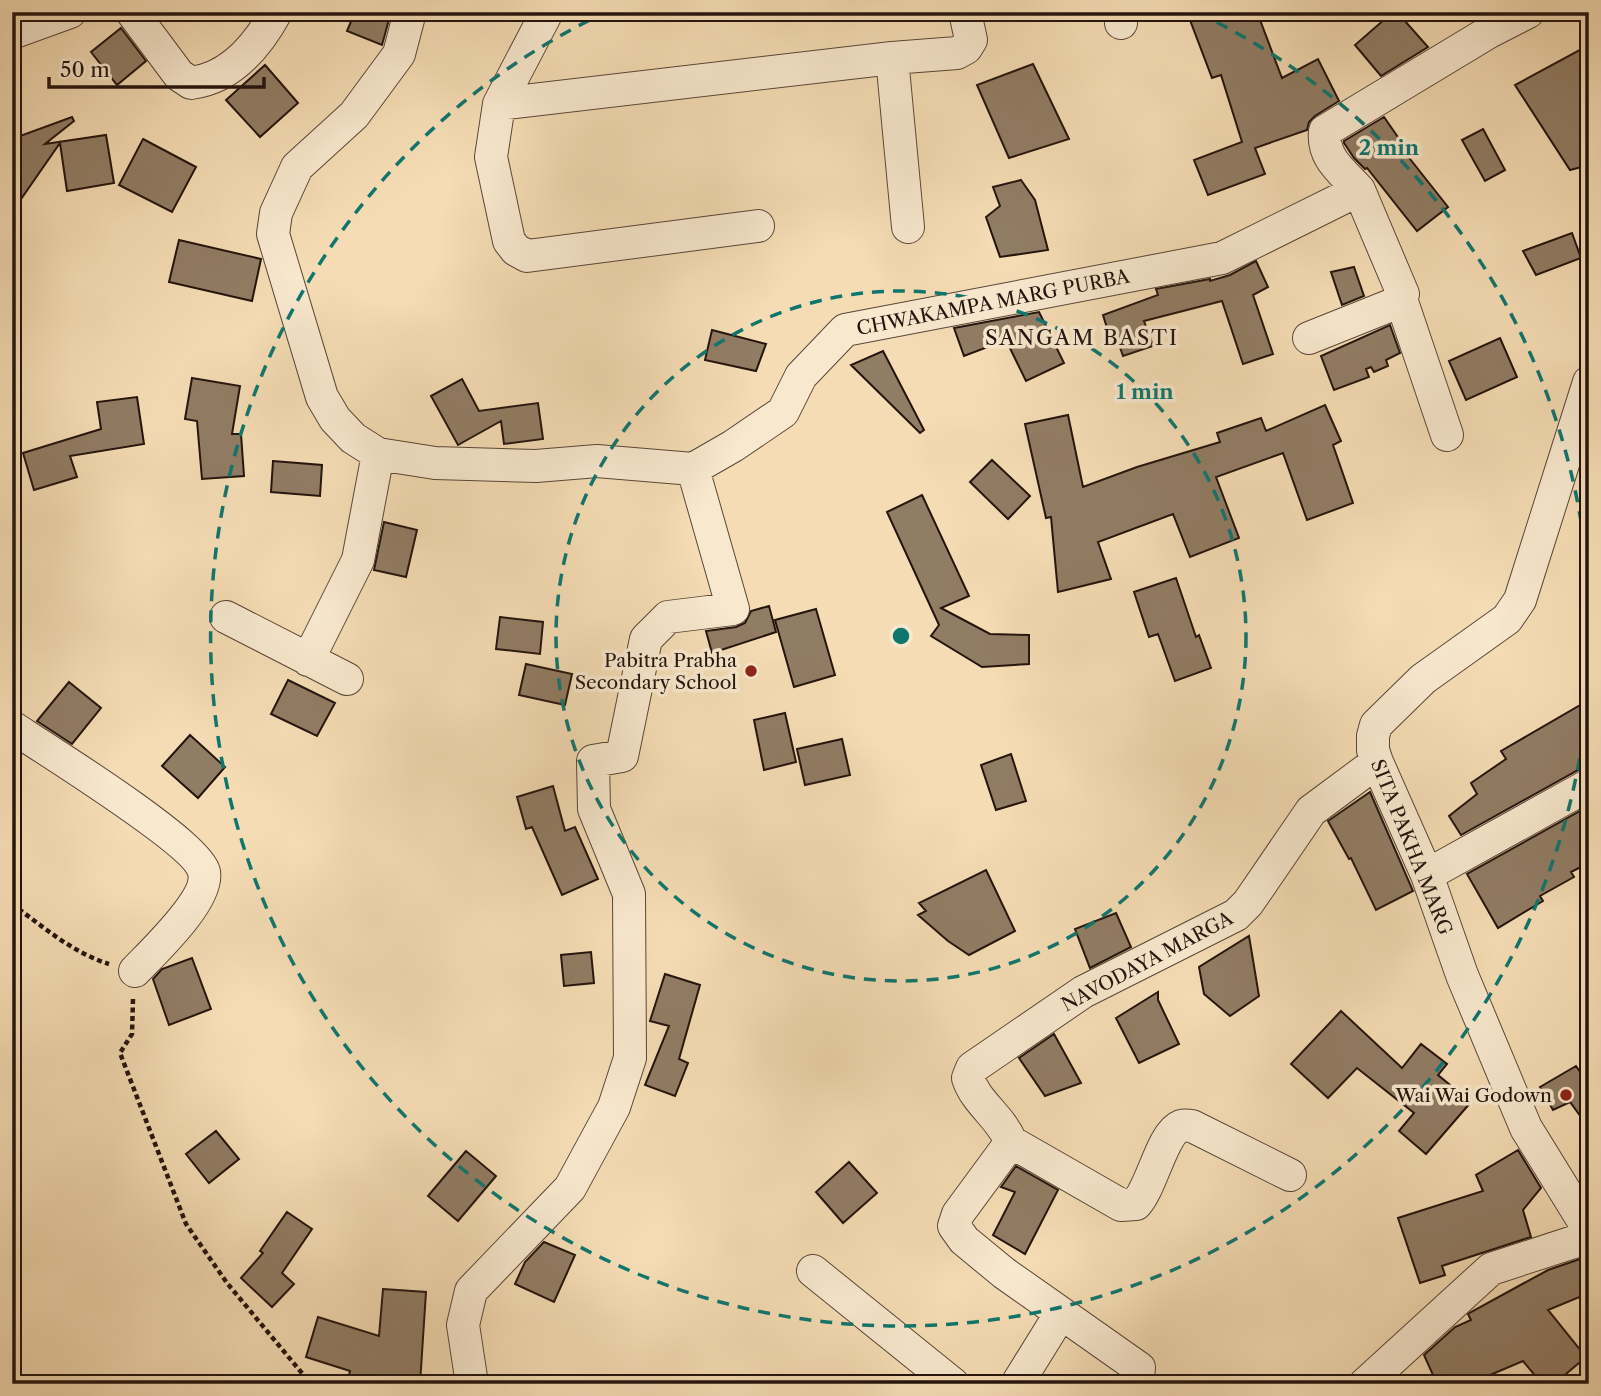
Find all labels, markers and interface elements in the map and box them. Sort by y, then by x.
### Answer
scale bar [49,46,264,90]
text: 50 m [60,57,110,82]
text: 2 min [1359,135,1420,160]
street label: CHWAKAMPA MARG PURBA [855,265,1132,340]
district label: SANGAM BASTI [985,325,1179,350]
text: 1 min [1116,379,1174,404]
centre of rings [889,624,913,648]
place label: Pabitra Prabha Secondary School [575,649,737,694]
marker: Pabitra Prabha Secondary School [743,663,759,679]
street label: SITA PAKHA MARG [1366,756,1457,938]
street label: NAVODAYA MARGA [1058,906,1238,1016]
place label: Wai Wai Godown [1395,1084,1552,1107]
marker: Wai Wai Godown [1558,1087,1574,1103]

